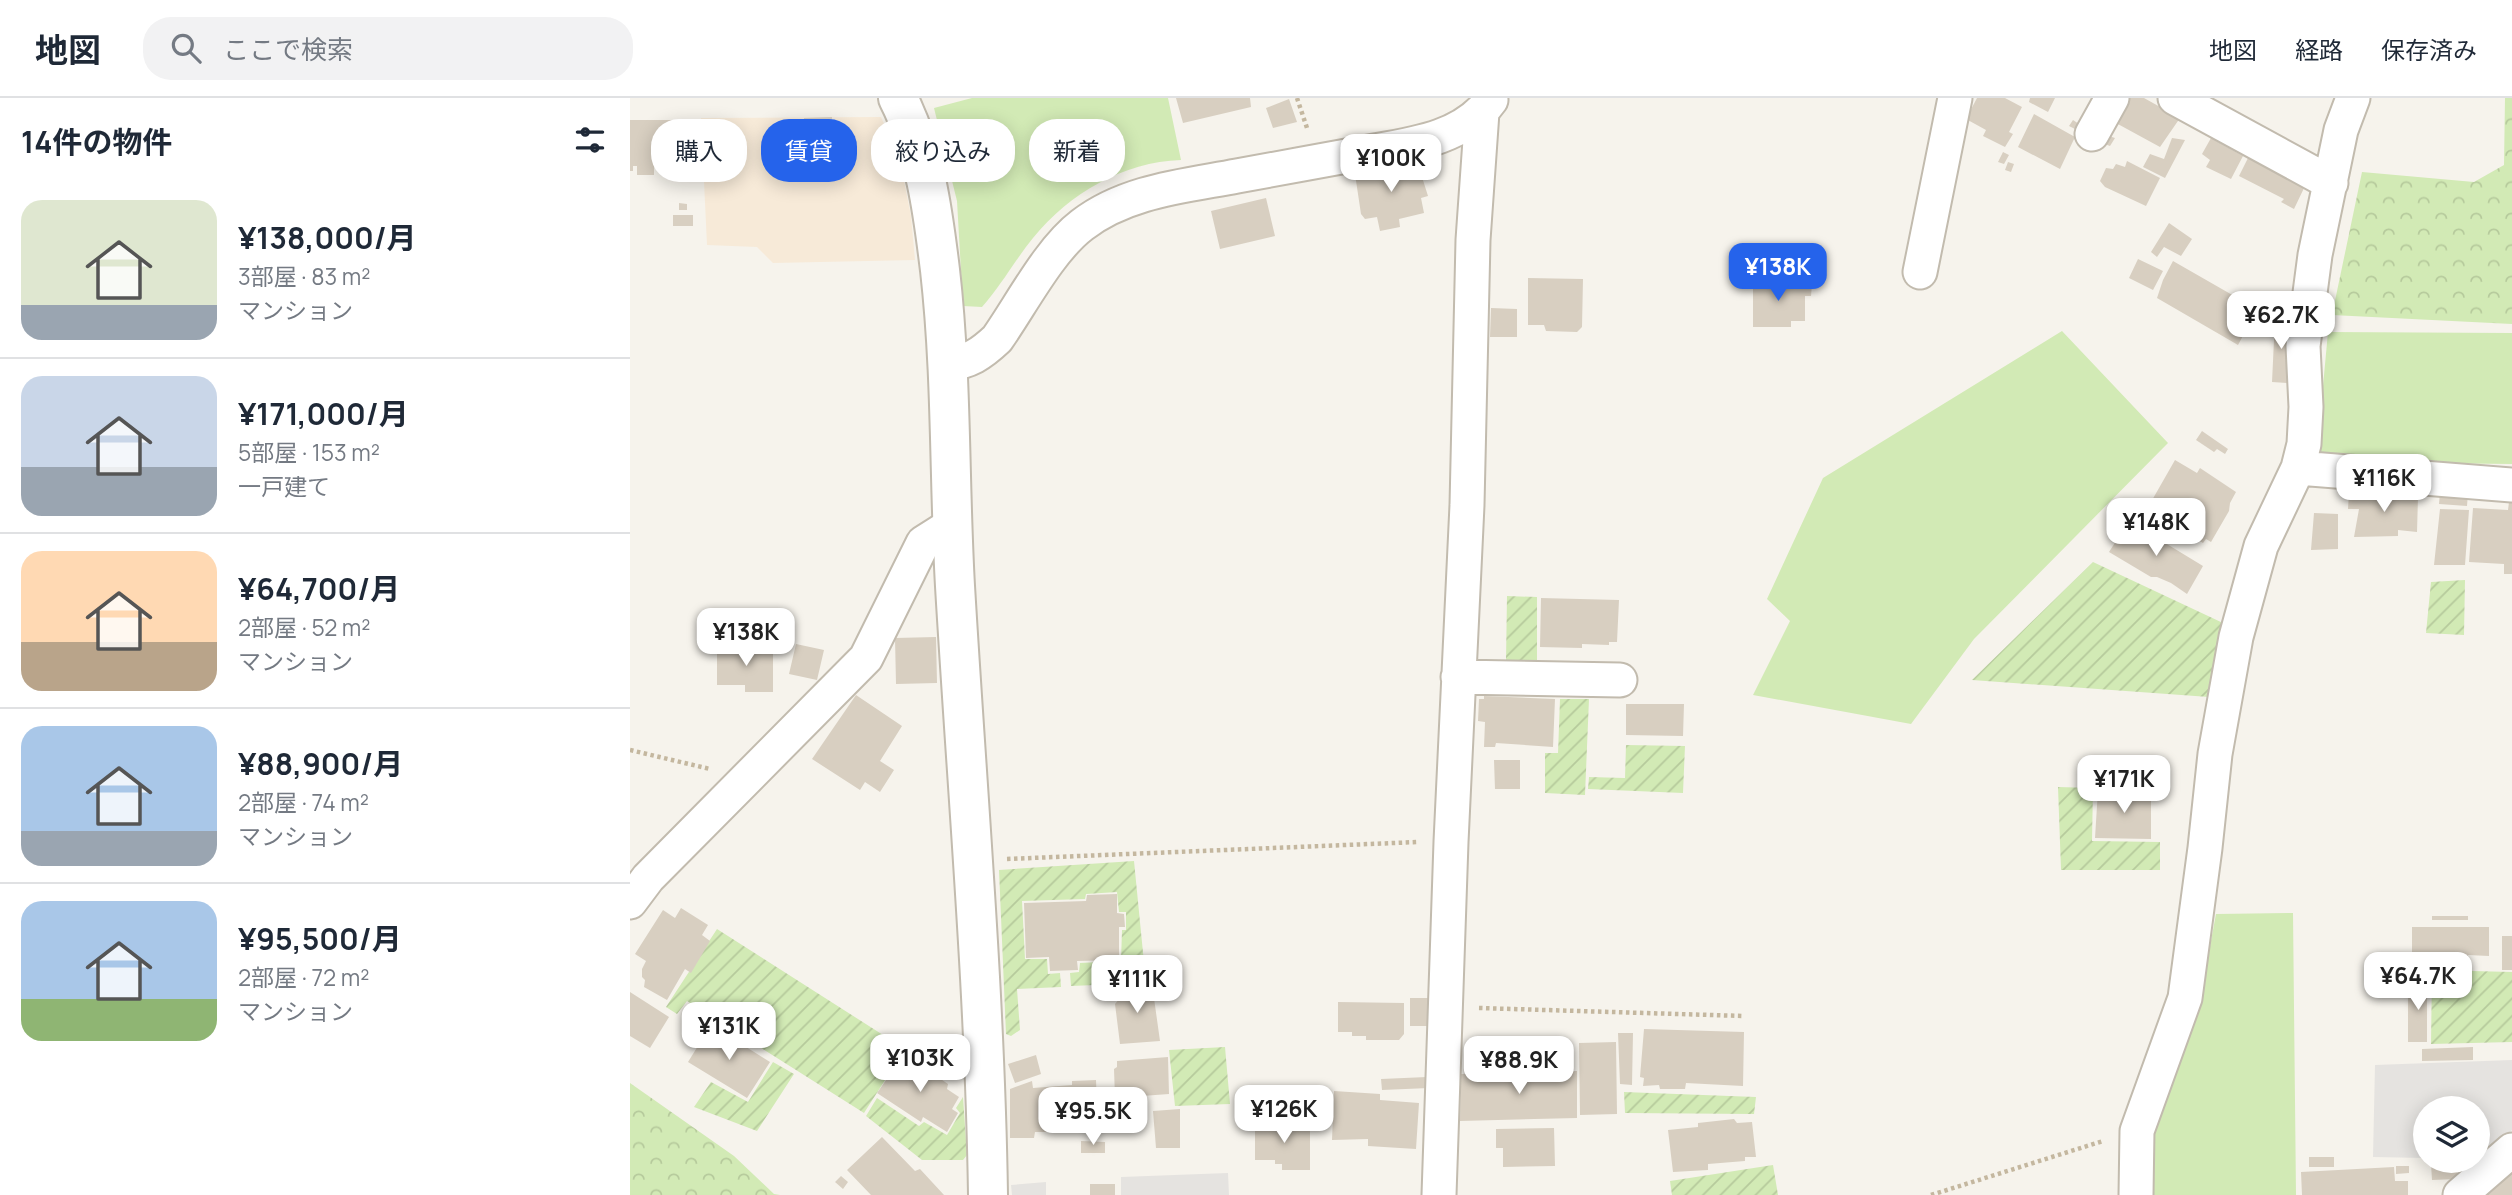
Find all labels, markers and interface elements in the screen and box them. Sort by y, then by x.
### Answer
search box [143,17,633,80]
text: 地図 [35,27,101,72]
icon: search [167,29,205,67]
text: ここで検索 [223,31,353,67]
text: 地図 [2209,33,2257,66]
text: 経路 [2295,33,2343,66]
text: 保存済み [2381,33,2477,66]
chip: 購入 [651,119,747,182]
chip: 賃貸 [761,119,857,182]
chip: 絞り込み [871,119,1015,182]
chip: 新着 [1029,119,1125,182]
text: 14件の物件 [21,121,172,162]
icon: filters [571,121,609,159]
pin: ¥100K [1342,134,1440,194]
text: ¥100K [1356,141,1426,173]
text: ¥138,000/月 [238,217,417,258]
icon: home [77,228,161,312]
pin: ¥138K [1729,244,1827,303]
text: ¥138K [1745,250,1811,282]
text: 3部屋 · 83 m² [238,260,371,292]
pin: ¥62.7K [2224,292,2338,351]
text: マンション [238,294,353,326]
text: ¥62.7K [2243,298,2319,330]
text: ¥171,000/月 [238,393,409,434]
icon: home [77,404,161,488]
text: 5部屋 · 153 m² [238,436,380,468]
pin: ¥116K [2335,454,2433,514]
text: ¥116K [2352,461,2416,493]
text: 一戸建て [238,470,330,502]
pin: ¥148K [2107,498,2205,558]
text: ¥148K [2122,505,2190,537]
text: ¥64,700/月 [238,568,400,609]
icon: home [77,579,161,663]
pin: ¥138K [697,608,795,668]
text: 2部屋 · 52 m² [238,611,371,643]
text: ¥138K [713,615,779,647]
text: マンション [238,645,353,677]
text: ¥88,900/月 [238,743,403,784]
icon: home [77,754,161,838]
pin: ¥171K [2075,756,2173,815]
text: ¥171K [2093,762,2155,794]
text: 2部屋 · 74 m² [238,786,369,818]
text: マンション [238,820,353,852]
text: ¥95,500/月 [238,918,402,959]
icon: home [77,929,161,1013]
pin: ¥64.7K [2361,953,2475,1012]
pin: ¥111K [1088,956,1186,1015]
text: ¥64.7K [2380,959,2456,991]
text: 2部屋 · 72 m² [238,961,369,993]
text: ¥111K [1107,962,1167,994]
text: マンション [238,995,353,1027]
pin: ¥131K [680,1002,778,1062]
text: ¥131K [698,1009,760,1041]
pin: ¥103K [871,1034,969,1094]
pin: ¥88.9K [1462,1037,1576,1096]
text: ¥103K [886,1041,954,1073]
text: ¥88.9K [1480,1043,1558,1075]
pin: ¥126K [1235,1086,1333,1145]
pin: ¥95.5K [1036,1088,1150,1147]
text: ¥126K [1250,1092,1318,1124]
text: ¥95.5K [1054,1094,1132,1126]
map controls [2413,1096,2490,1173]
button: layers [2413,1096,2490,1173]

